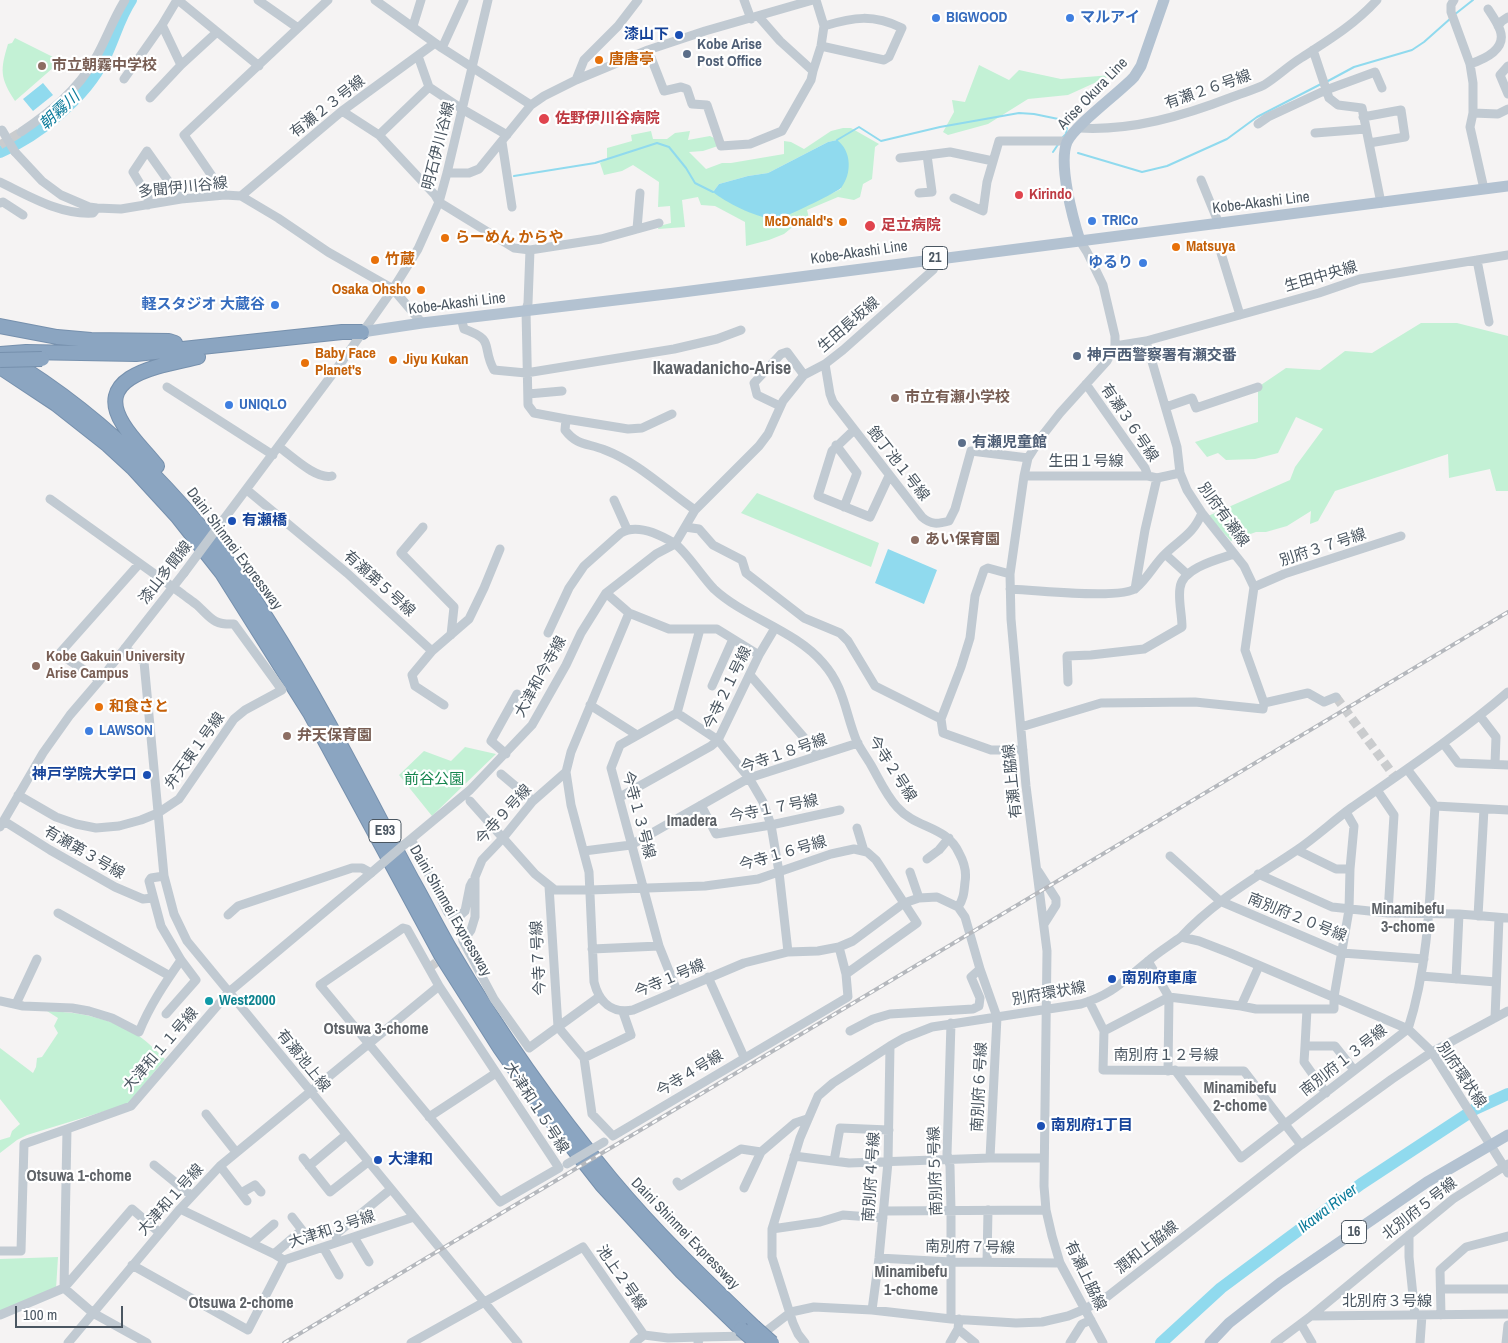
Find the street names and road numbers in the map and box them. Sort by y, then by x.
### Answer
street label: Arise Okura Line [1054,54,1132,134]
street label: 有瀬２６号線 [1163,67,1253,113]
street label: 有瀬２３号線 [287,72,369,142]
street label: 明石伊川谷線 [419,100,459,192]
street label: 多聞伊川谷線 [137,174,229,202]
street label: Kobe-Akashi Line [1211,188,1311,218]
street label: Kobe-Akashi Line [809,237,909,269]
road number: 21 [922,247,948,270]
street label: 生田中央線 [1282,258,1360,296]
street label: Kobe-Akashi Line [407,289,507,319]
street label: 生田長坂線 [815,294,883,356]
street label: 有瀬３６号線 [1096,381,1162,465]
street label: 鉋丁池１号線 [863,423,933,505]
street label: 生田１号線 [1049,453,1123,471]
street label: 別府有瀬線 [1194,479,1252,551]
street label: Daini Shinmei Expressway [182,484,286,614]
street label: 別府３７号線 [1277,526,1369,570]
street label: 漆山多聞線 [136,538,196,608]
street label: 有瀬第５号線 [340,547,418,621]
street label: 大津和今寺線 [511,633,571,721]
street label: 今寺２１号線 [700,644,756,732]
street label: 弁天東１号線 [161,709,229,793]
street label: 今寺１８号線 [739,731,829,777]
street label: 今寺２号線 [864,733,920,805]
street label: 有瀬上脇線 [1000,743,1026,819]
street label: 今寺１３号線 [618,769,658,861]
street label: 今寺９号線 [472,781,536,849]
street label: 今寺１７号線 [728,792,820,826]
road number: E93 [369,819,401,842]
street label: 有瀬第３号線 [41,823,127,883]
street label: 今寺１６号線 [737,833,829,875]
street label: Daini Shinmei Expressway [405,842,495,980]
street label: 南別府２０号線 [1245,890,1349,946]
street label: 今寺７号線 [528,920,550,996]
street label: 今寺１号線 [632,956,708,1002]
street label: 別府環状線 [1011,979,1087,1009]
street label: 大津和１１号線 [120,1004,202,1096]
street label: 南別府１３号線 [1297,1022,1391,1100]
street label: 有瀬池上線 [272,1026,334,1096]
street label: 別府環状線 [1433,1039,1489,1111]
street label: 南別府６号線 [969,1042,991,1132]
street label: 今寺４号線 [653,1047,727,1101]
street label: 南別府１２号線 [1114,1047,1218,1065]
street label: 大津和１５号線 [500,1059,572,1157]
street label: 南別府５号線 [925,1126,947,1216]
street label: 南別府４号線 [860,1131,884,1223]
street label: 大津和１号線 [134,1161,208,1239]
street label: Daini Shinmei Expressway [627,1174,743,1294]
street label: 北別府５号線 [1379,1174,1461,1244]
street label: 大津和３号線 [286,1208,378,1252]
street label: 潤和上脇線 [1112,1218,1182,1278]
road number: 16 [1342,1220,1366,1244]
street label: 南別府７号線 [925,1238,1015,1258]
street label: 有瀬上脇線 [1060,1238,1110,1314]
street label: 池上２号線 [592,1242,650,1314]
street label: 北別府３号線 [1342,1293,1432,1311]

